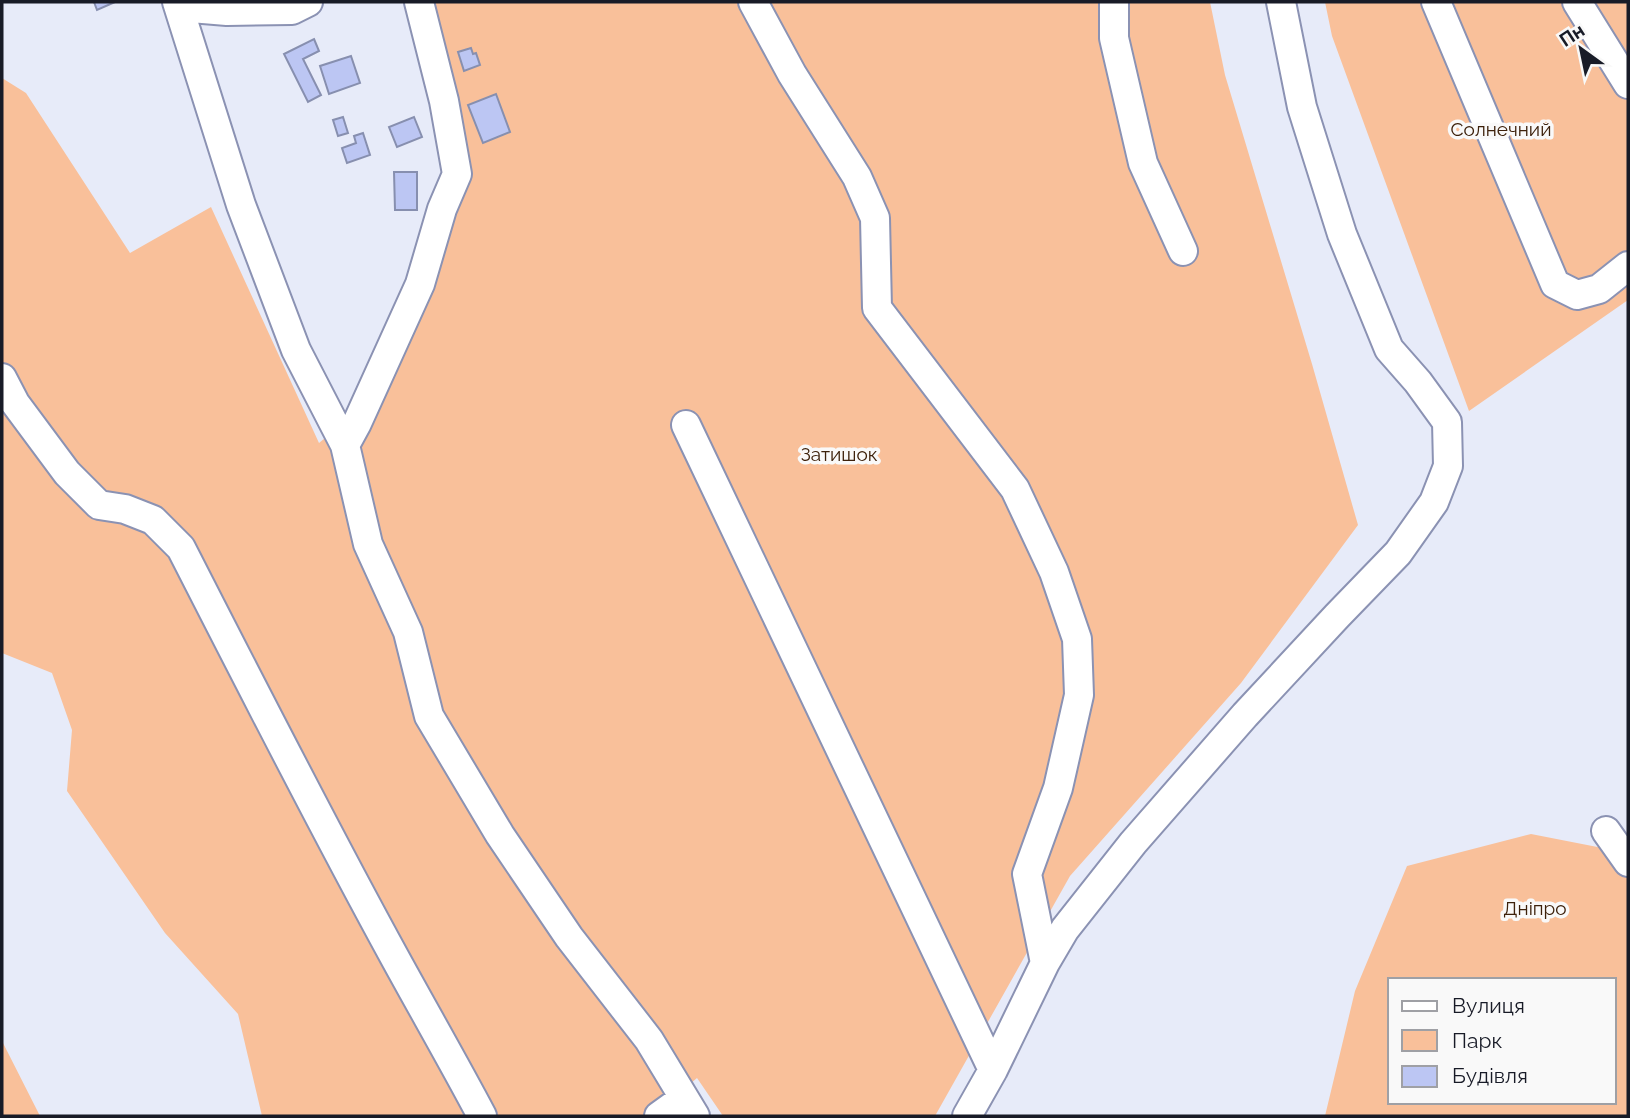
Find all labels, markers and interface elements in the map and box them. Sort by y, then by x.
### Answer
north arrow [1546,14,1616,84]
text: Пн [1555,19,1588,51]
park label: Солнечний [1451,118,1551,140]
park label: Затишок [800,443,878,465]
park label: Дніпро [1503,897,1567,919]
legend [1388,978,1616,1104]
text: Вулиця [1452,993,1525,1018]
text: Парк [1452,1028,1502,1053]
text: Будівля [1452,1063,1528,1088]

